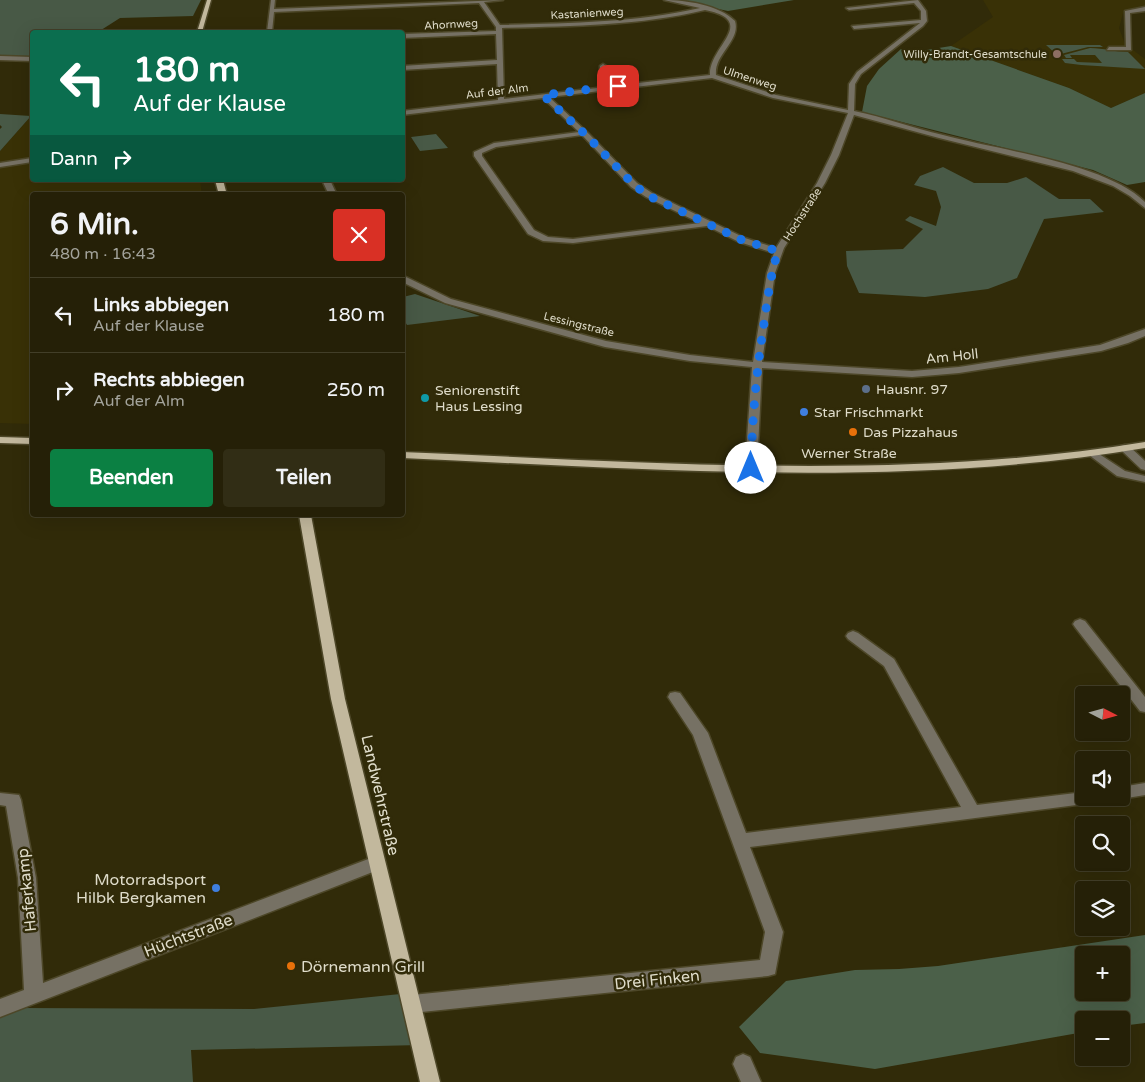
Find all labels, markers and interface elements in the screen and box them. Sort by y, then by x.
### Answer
street label: Kastanienweg [550,5,624,22]
street label: Ahornweg [424,17,478,32]
place label: Willy-Brandt-Gesamtschule [904,48,1047,61]
marker: Willy-Brandt-Gesamtschule [1051,48,1063,60]
text: 180 m [133,49,240,91]
icon: left [50,50,115,115]
street label: Ulmenweg [721,64,778,93]
pin [597,65,639,107]
icon: arrive [604,72,632,100]
street label: Auf der Alm [465,81,529,102]
text: Auf der Klause [133,91,286,117]
icon: right [108,145,136,173]
text: Dann [50,148,98,170]
street label: Hochstraße [781,186,824,243]
text: 6 Min. [50,206,139,243]
button: close [333,209,385,261]
text: 480 m · 16:43 [50,244,156,264]
text: Links abbiegen [93,294,229,316]
icon: left [50,301,78,329]
text: 180 m [327,304,385,326]
street label: Lessingstraße [542,309,616,340]
text: Auf der Klause [93,316,204,336]
street label: Am Holl [925,345,979,368]
text: Rechts abbiegen [93,369,245,391]
icon: right [50,376,78,404]
text: 250 m [327,379,385,401]
place label: Hausnr. 97 [876,381,948,398]
place label: Seniorenstift Haus Lessing [435,382,523,415]
marker: Hausnr. 97 [860,383,872,395]
text: Auf der Alm [93,391,185,411]
marker: Seniorenstift Haus Lessing [419,392,431,404]
place label: Star Frischmarkt [814,404,924,421]
marker: Star Frischmarkt [798,406,810,418]
place label: Das Pizzahaus [863,424,958,441]
marker: Das Pizzahaus [847,426,859,438]
position arrow [724,441,776,493]
street label: Werner Straße [801,445,897,462]
button: Beenden [50,449,213,507]
button: Teilen [223,449,385,507]
north arrow [1075,686,1130,741]
map controls [1075,686,1130,1066]
street label: Landwehrstraße [356,733,404,857]
button: sound [1075,751,1130,806]
button: search [1075,816,1130,871]
street label: Haferkamp [13,847,41,933]
place label: Motorradsport Hilbk Bergkamen [76,870,206,908]
button: layers [1075,881,1130,936]
marker: Motorradsport Hilbk Bergkamen [210,882,222,894]
street label: Hüchtstraße [141,910,236,962]
button: + [1075,946,1130,1001]
place label: Dörnemann Grill [301,957,425,977]
marker: Dörnemann Grill [285,960,297,972]
street label: Drei Finken [613,966,701,994]
button: − [1075,1011,1130,1066]

